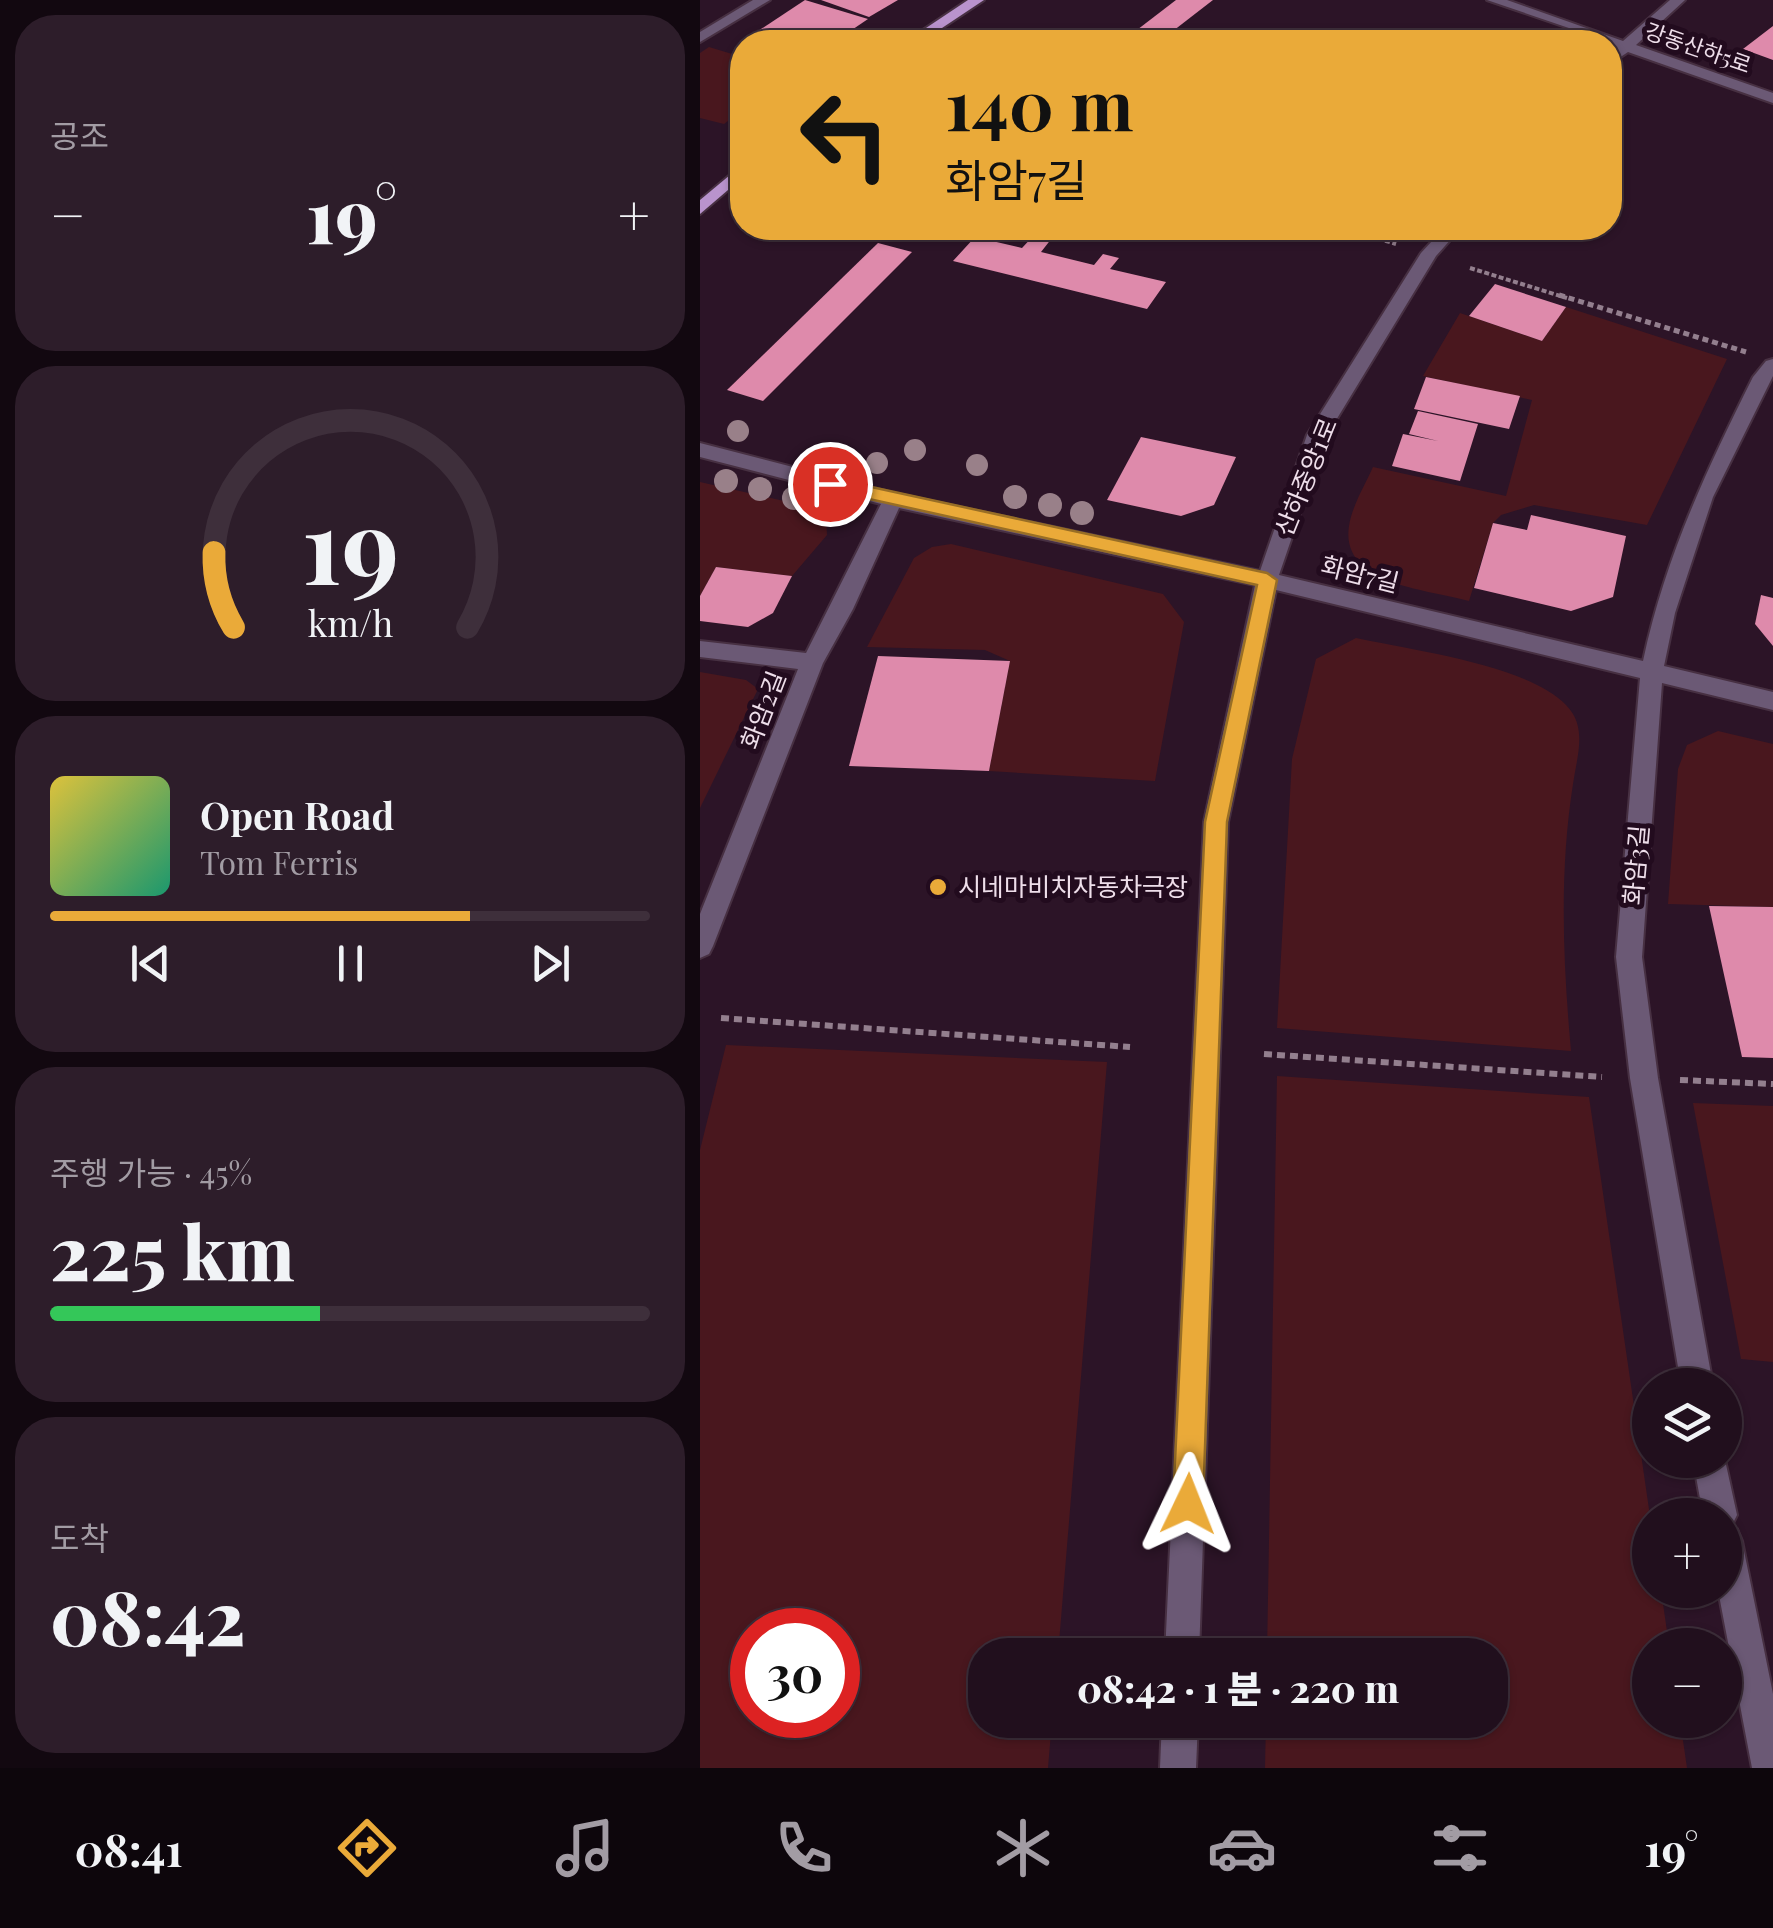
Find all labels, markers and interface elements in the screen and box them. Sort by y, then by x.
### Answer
street label: 강동산하5로 [1641,15,1755,79]
text: 140 m [945,55,1134,149]
icon: left [780,70,910,200]
text: 공조 [50,113,109,156]
text: 화암7길 [945,148,1087,208]
text: 19° [306,163,397,263]
text: − [50,176,86,250]
text: + [618,176,650,250]
street label: 산하중앙1로 [1266,413,1343,540]
pin [788,442,873,527]
icon: arrive [803,457,858,512]
text: 19 [301,472,399,611]
street label: 화암7길 [1318,547,1403,598]
text: km/h [307,598,393,646]
street label: 화암2길 [732,666,792,753]
text: Open Road [200,789,394,840]
street label: 화암3길 [1615,823,1654,906]
text: Tom Ferris [200,840,358,883]
place label: 시네마비치자동차극장 [958,869,1188,902]
marker: 시네마비치자동차극장 [927,876,949,898]
icon: previous [123,936,178,991]
icon: pause [323,936,378,991]
icon: next [523,936,578,991]
text: 주행 가능 · 45% [50,1150,252,1193]
text: 225 km [50,1200,295,1300]
map controls [1632,1368,1742,1738]
button: layers [1632,1368,1742,1478]
position arrow [1136,1452,1240,1556]
button: + [1632,1498,1742,1608]
text: 도착 [50,1515,109,1558]
text: 08:42 [50,1565,246,1665]
speed limit sign: 30 [730,1608,860,1738]
button: − [1632,1628,1742,1738]
text: 08:42 · 1 분 · 220 m [1077,1662,1399,1713]
icon: directions [332,1813,402,1883]
icon: music [550,1813,620,1883]
icon: phone [769,1813,839,1883]
icon: climate [988,1813,1058,1883]
icon: car [1207,1813,1277,1883]
icon: filters [1425,1813,1495,1883]
text: 08:41 [74,1818,183,1878]
text: 19° [1644,1818,1699,1878]

